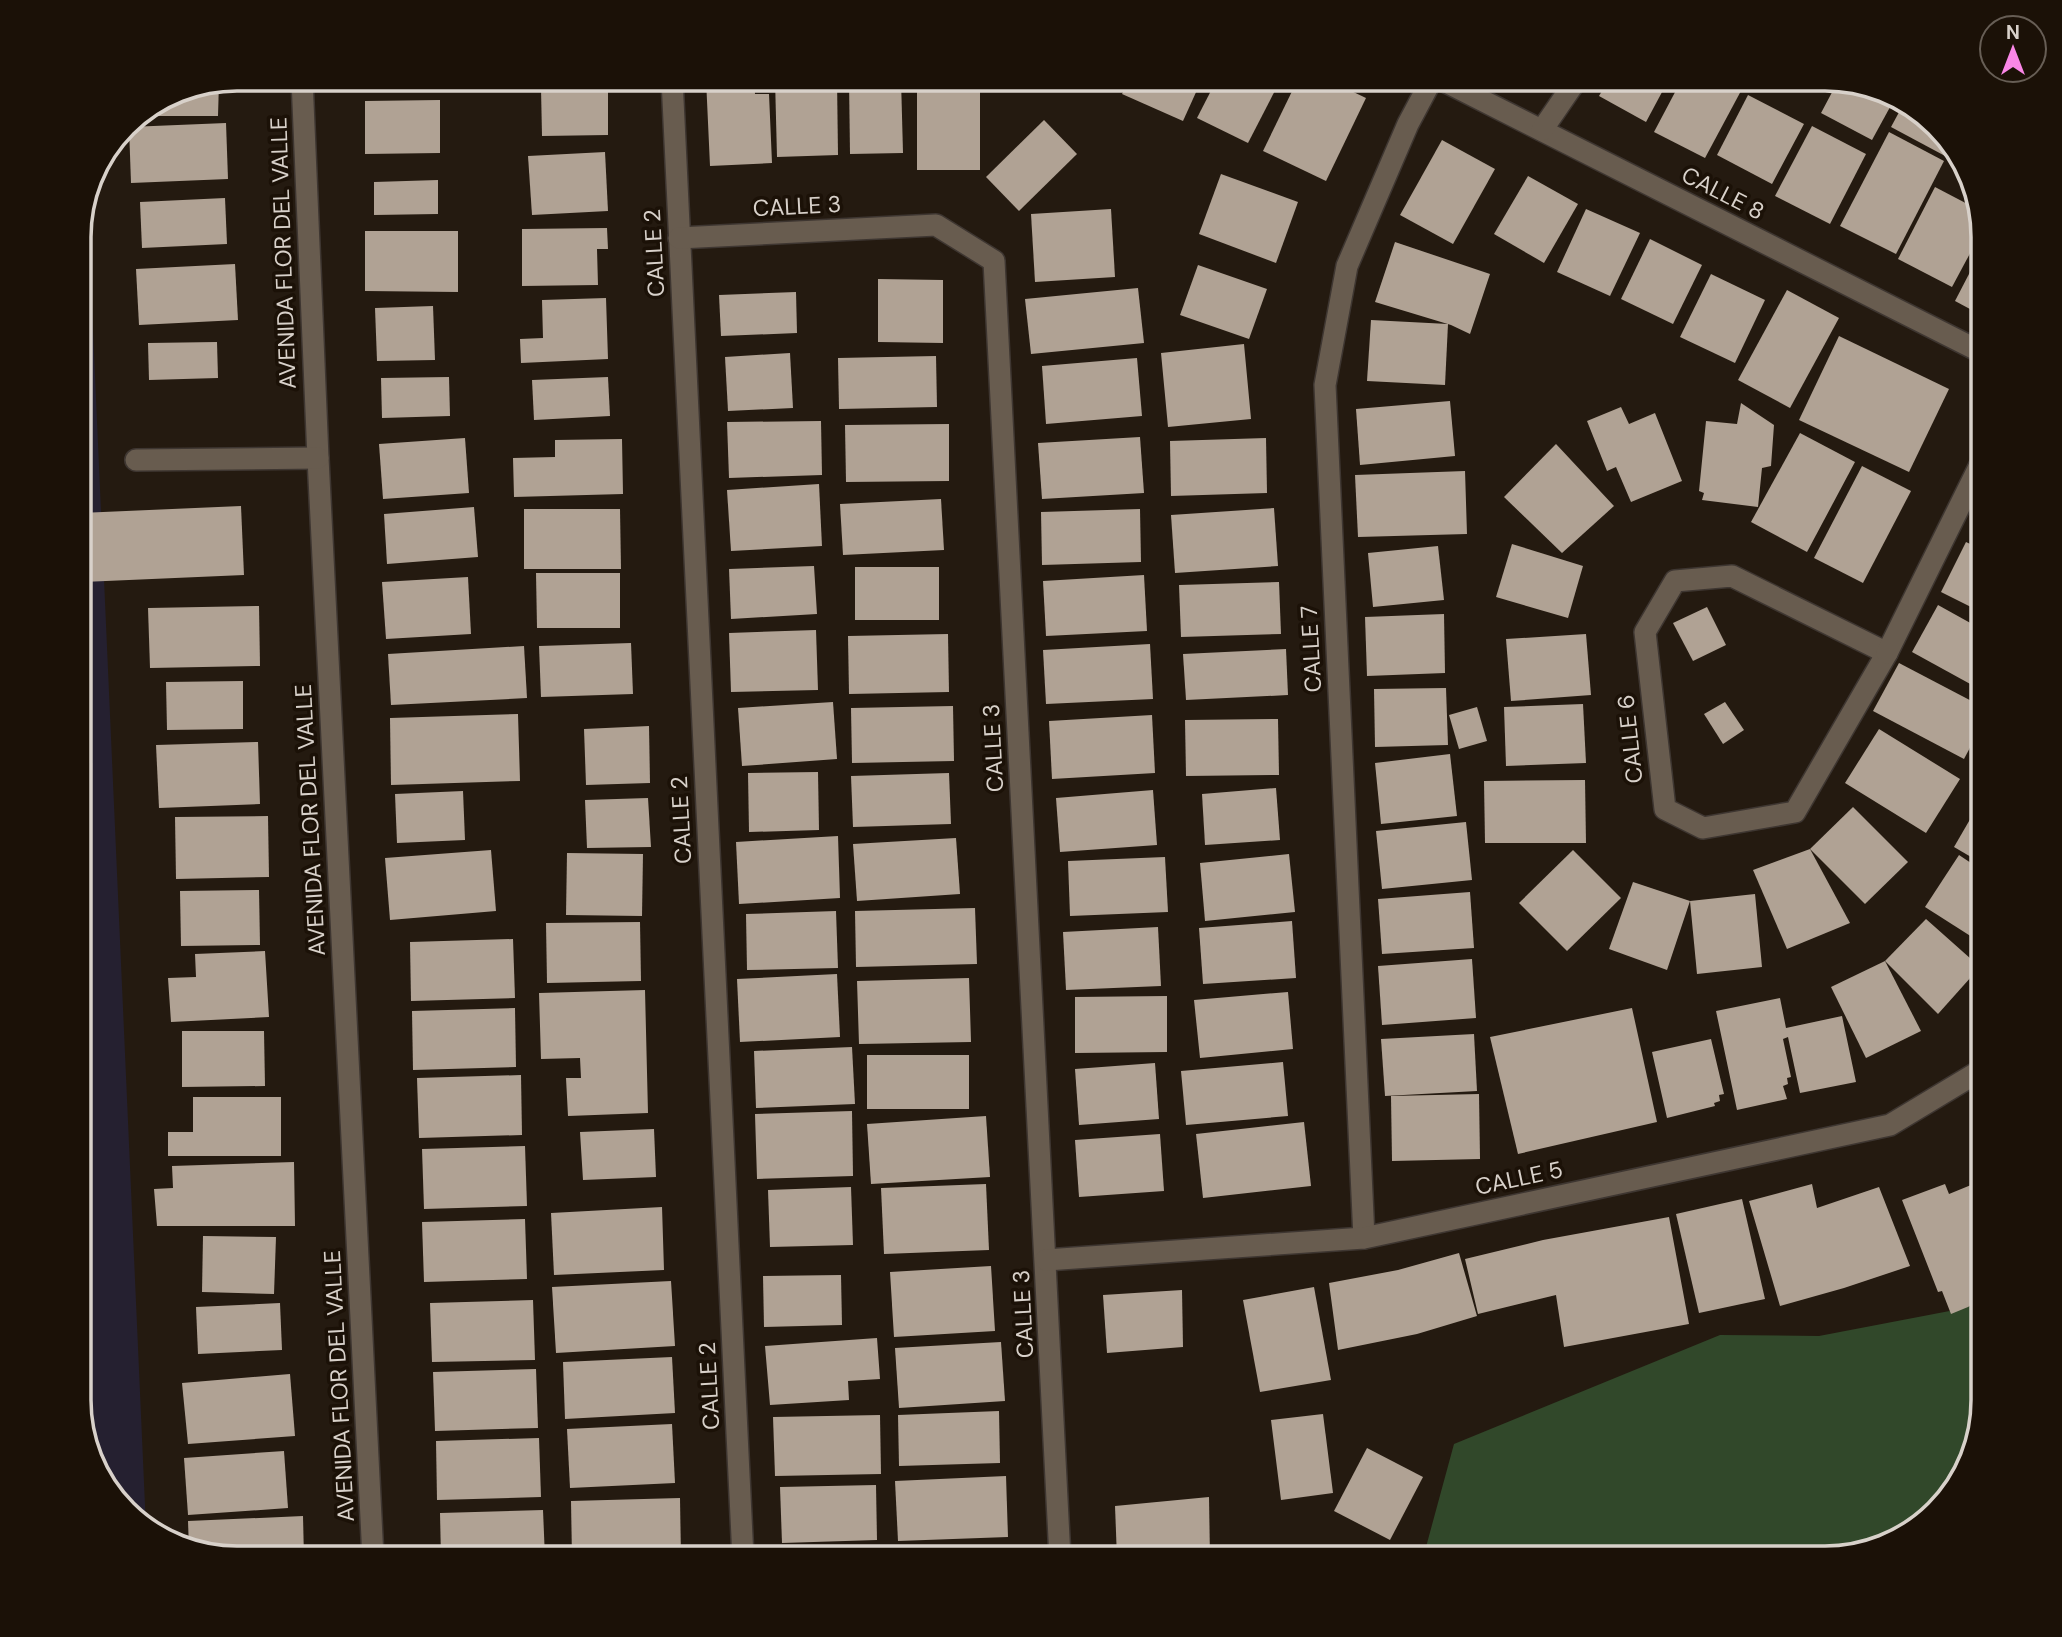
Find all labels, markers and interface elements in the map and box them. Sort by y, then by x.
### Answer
north arrow [1978,14,2048,84]
text: N [2006,20,2020,45]
street label: AVENIDA FLOR DEL VALLE [263,117,303,389]
street label: CALLE 8 [1677,159,1769,227]
street label: CALLE 3 [752,189,842,223]
street label: CALLE 2 [637,208,671,298]
street label: CALLE 7 [1294,605,1328,693]
street label: AVENIDA FLOR DEL VALLE [288,683,332,957]
street label: CALLE 6 [1610,693,1650,785]
street label: CALLE 3 [976,703,1010,793]
street label: CALLE 2 [664,775,698,865]
street label: CALLE 5 [1472,1154,1566,1202]
street label: AVENIDA FLOR DEL VALLE [317,1249,361,1523]
street label: CALLE 3 [1006,1269,1040,1359]
street label: CALLE 2 [692,1341,726,1431]

